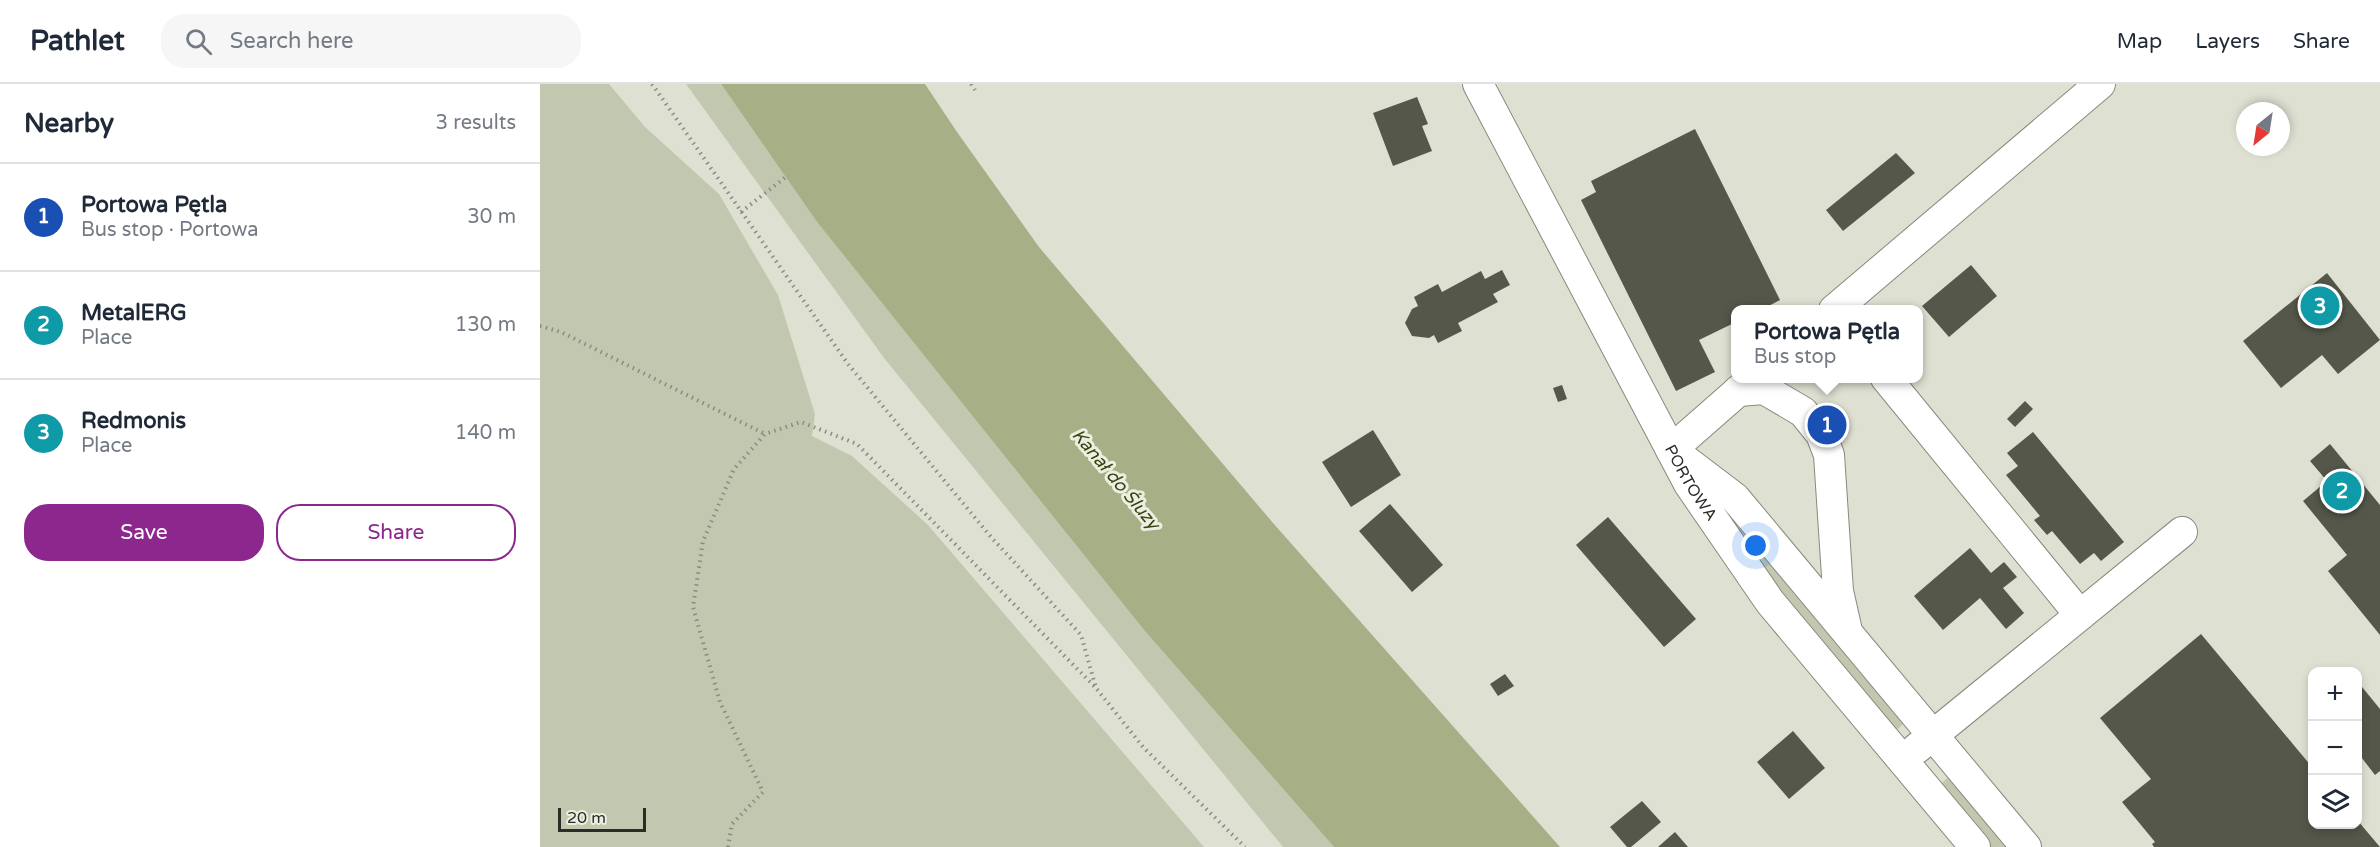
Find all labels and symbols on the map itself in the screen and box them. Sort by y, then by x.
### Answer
north arrow [2236,102,2290,156]
pin: 3 [2300,284,2340,328]
pin: 1 [1808,402,1846,448]
water label: Kanał do Śluzy [1068,424,1166,536]
street label: PORTOWA [1660,441,1721,525]
pin: 2 [2322,468,2362,514]
your location [1741,531,1770,560]
scale bar [558,805,646,832]

